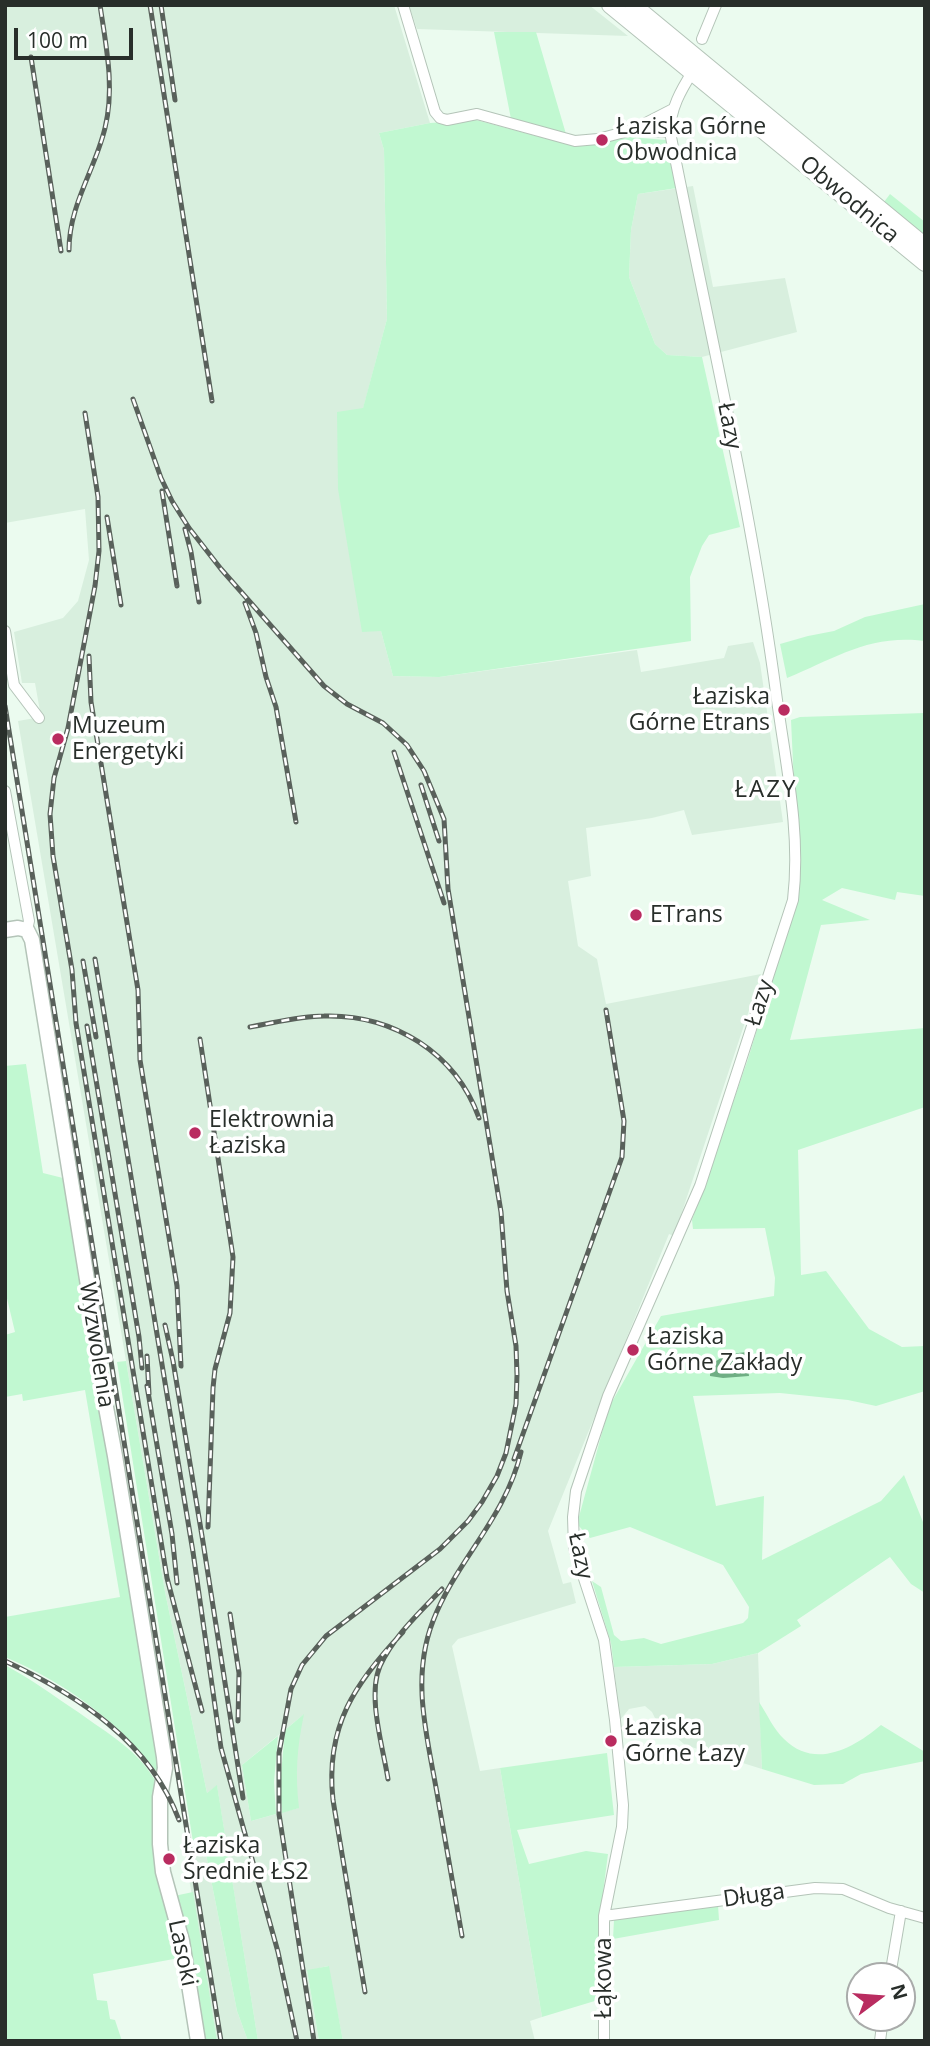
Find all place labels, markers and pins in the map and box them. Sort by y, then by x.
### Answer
place label: Łaziska Górne Obwodnica [616,113,766,167]
marker: Łaziska Górne Obwodnica [594,132,610,148]
place label: Łaziska Górne Etrans [629,683,770,737]
marker: Łaziska Górne Etrans [776,702,792,718]
place label: Muzeum Energetyki [72,712,184,766]
marker: Muzeum Energetyki [50,731,66,747]
place label: ETrans [650,901,723,929]
marker: ETrans [628,907,644,923]
place label: Elektrownia Łaziska [209,1106,335,1160]
marker: Elektrownia Łaziska [187,1125,203,1141]
place label: Łaziska Górne Zakłady [647,1323,802,1377]
marker: Łaziska Górne Zakłady [625,1342,641,1358]
place label: Łaziska Górne Łazy [625,1714,745,1768]
marker: Łaziska Górne Łazy [603,1733,619,1749]
place label: Łaziska Średnie ŁS2 [183,1832,309,1886]
marker: Łaziska Średnie ŁS2 [161,1851,177,1867]

